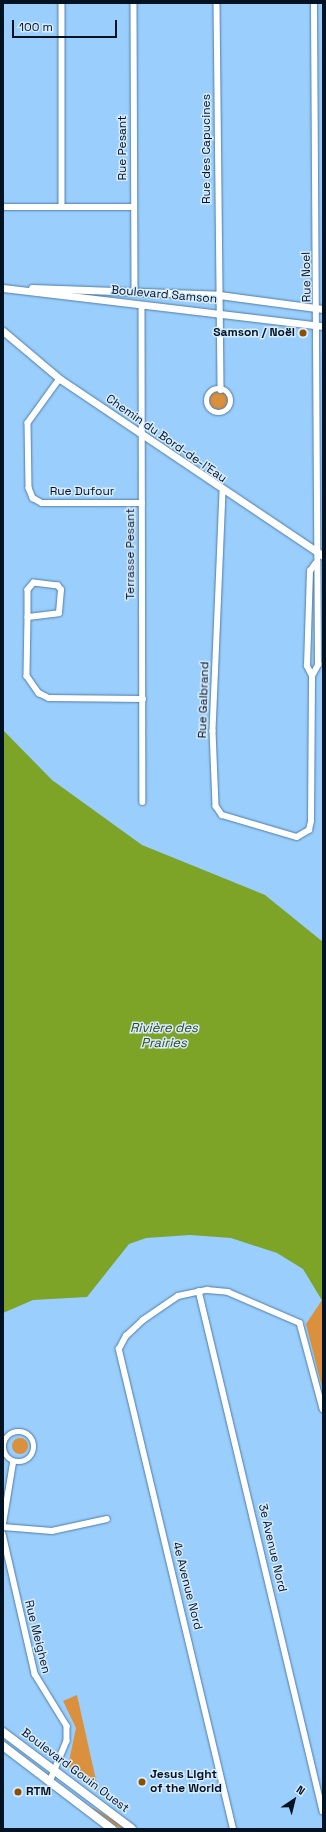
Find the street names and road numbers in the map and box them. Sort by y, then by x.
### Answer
street label: Rue des Capucines [200,94,214,204]
street label: Rue Pesant [116,115,130,181]
street label: Rue Noel [299,252,315,302]
street label: Boulevard Samson [110,283,218,307]
street label: Chemin du Bord-de-l'Eau [103,392,229,486]
street label: Rue Dufour [50,485,114,499]
street label: Terrasse Pesant [124,508,138,600]
street label: Rue Galbrand [195,661,213,739]
street label: 3e Avenue Nord [255,1502,289,1594]
street label: 4e Avenue Nord [169,1540,205,1632]
street label: Rue Meighen [21,1599,53,1675]
street label: Boulevard Gouin Ouest [18,1726,132,1816]

